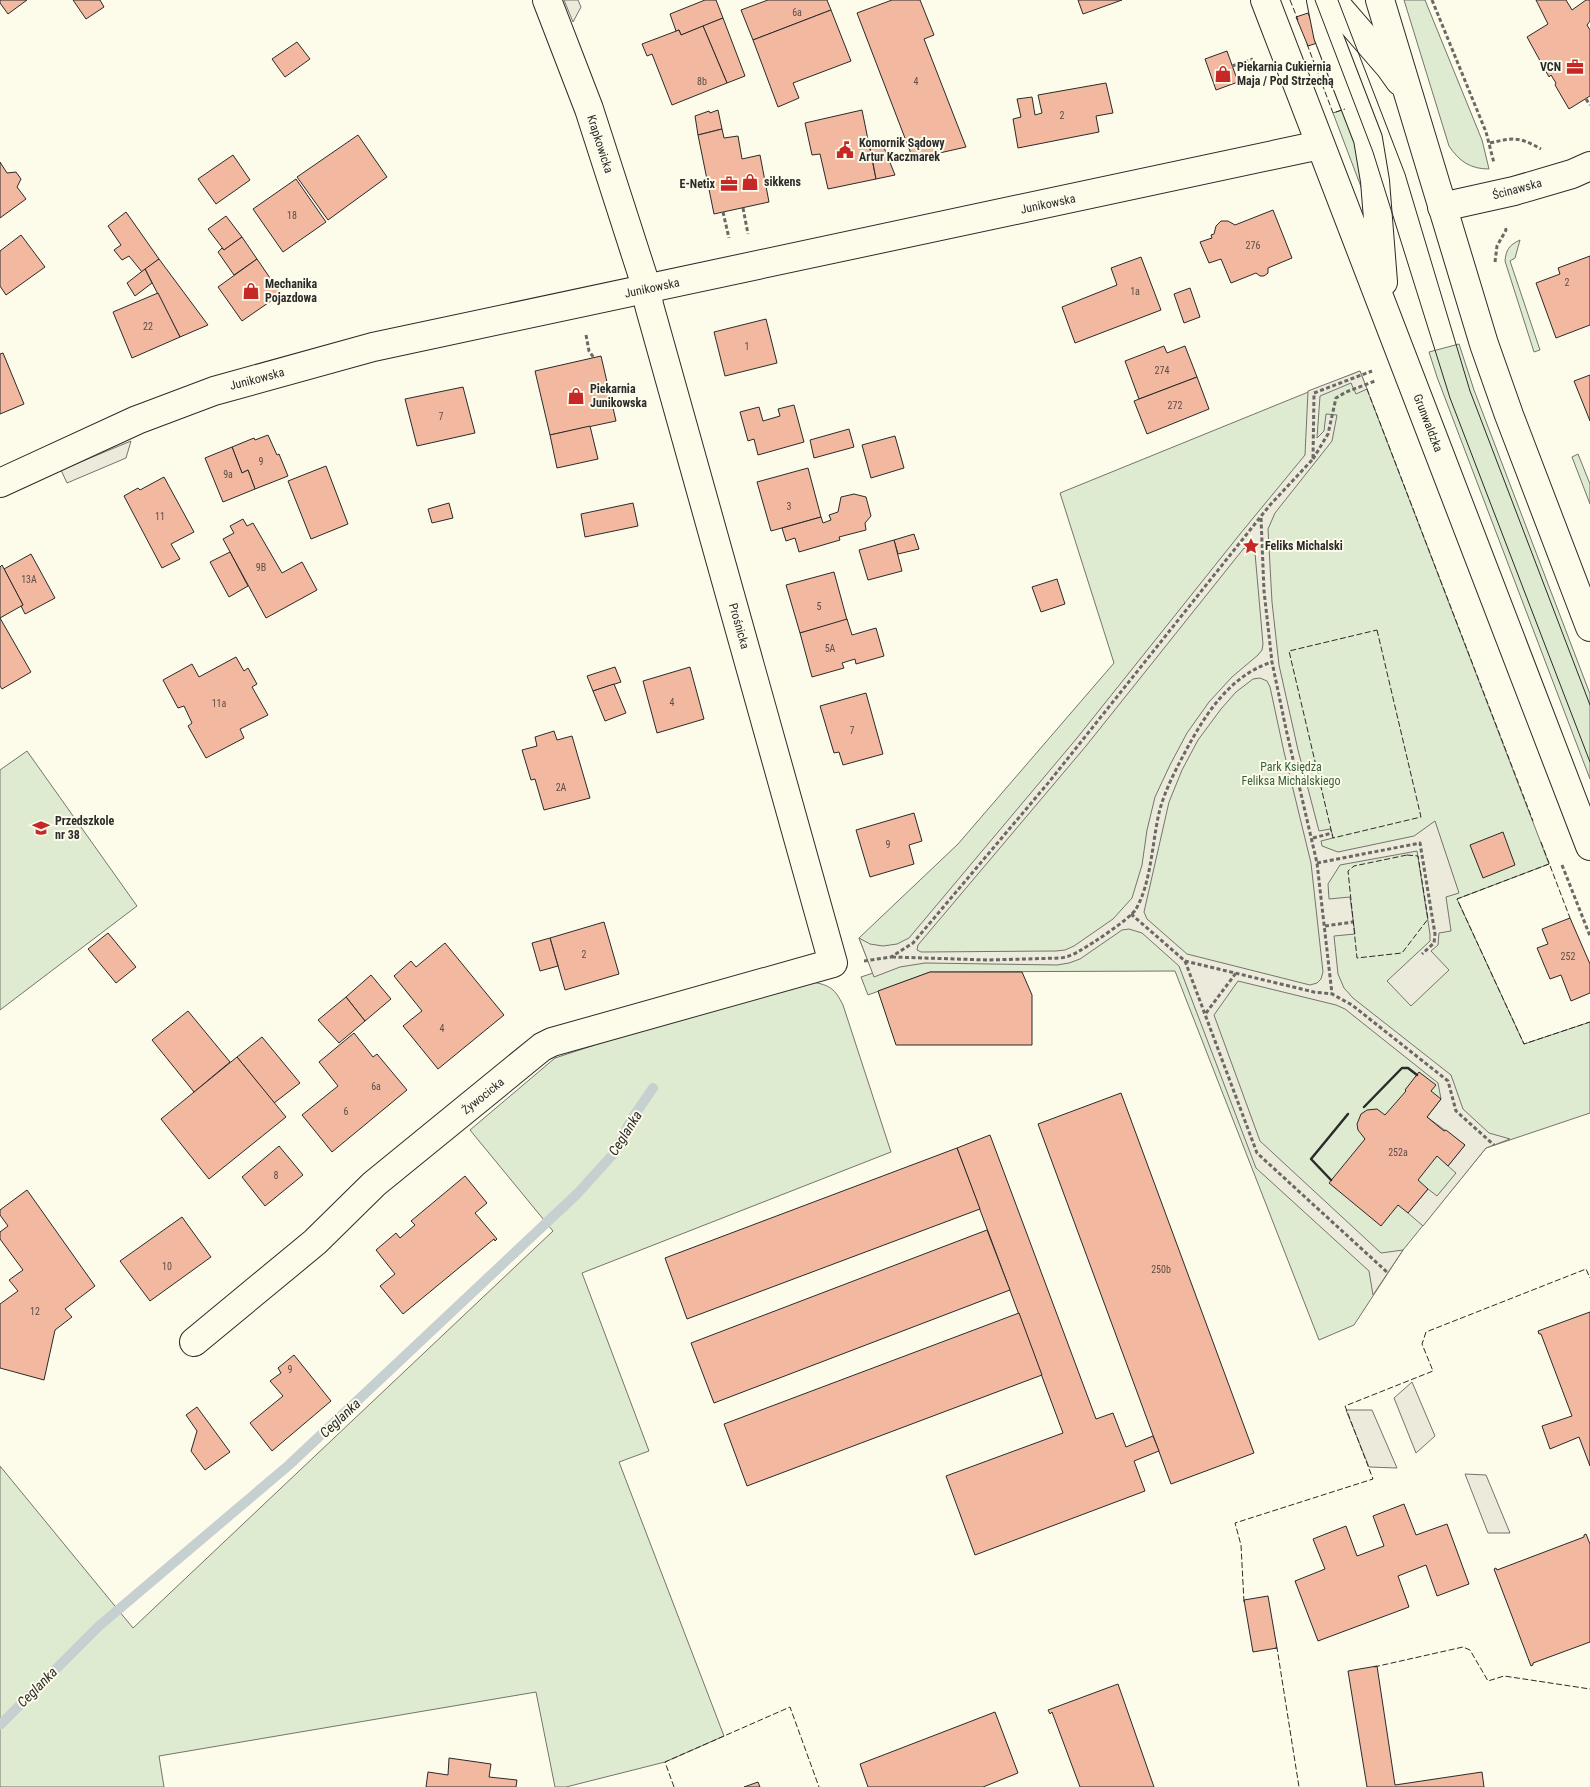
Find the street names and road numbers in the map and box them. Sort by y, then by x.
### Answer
street label: Krapkowicka [584,113,616,175]
street label: Ścinawska [1491,175,1543,202]
street label: Junikowska [1019,191,1077,217]
street label: Junikowska [623,275,681,301]
street label: Junikowska [228,365,286,393]
street label: Grunwaldzka [1411,392,1446,454]
street label: Prośnicka [726,602,752,651]
street label: Żywocicka [459,1074,507,1117]

